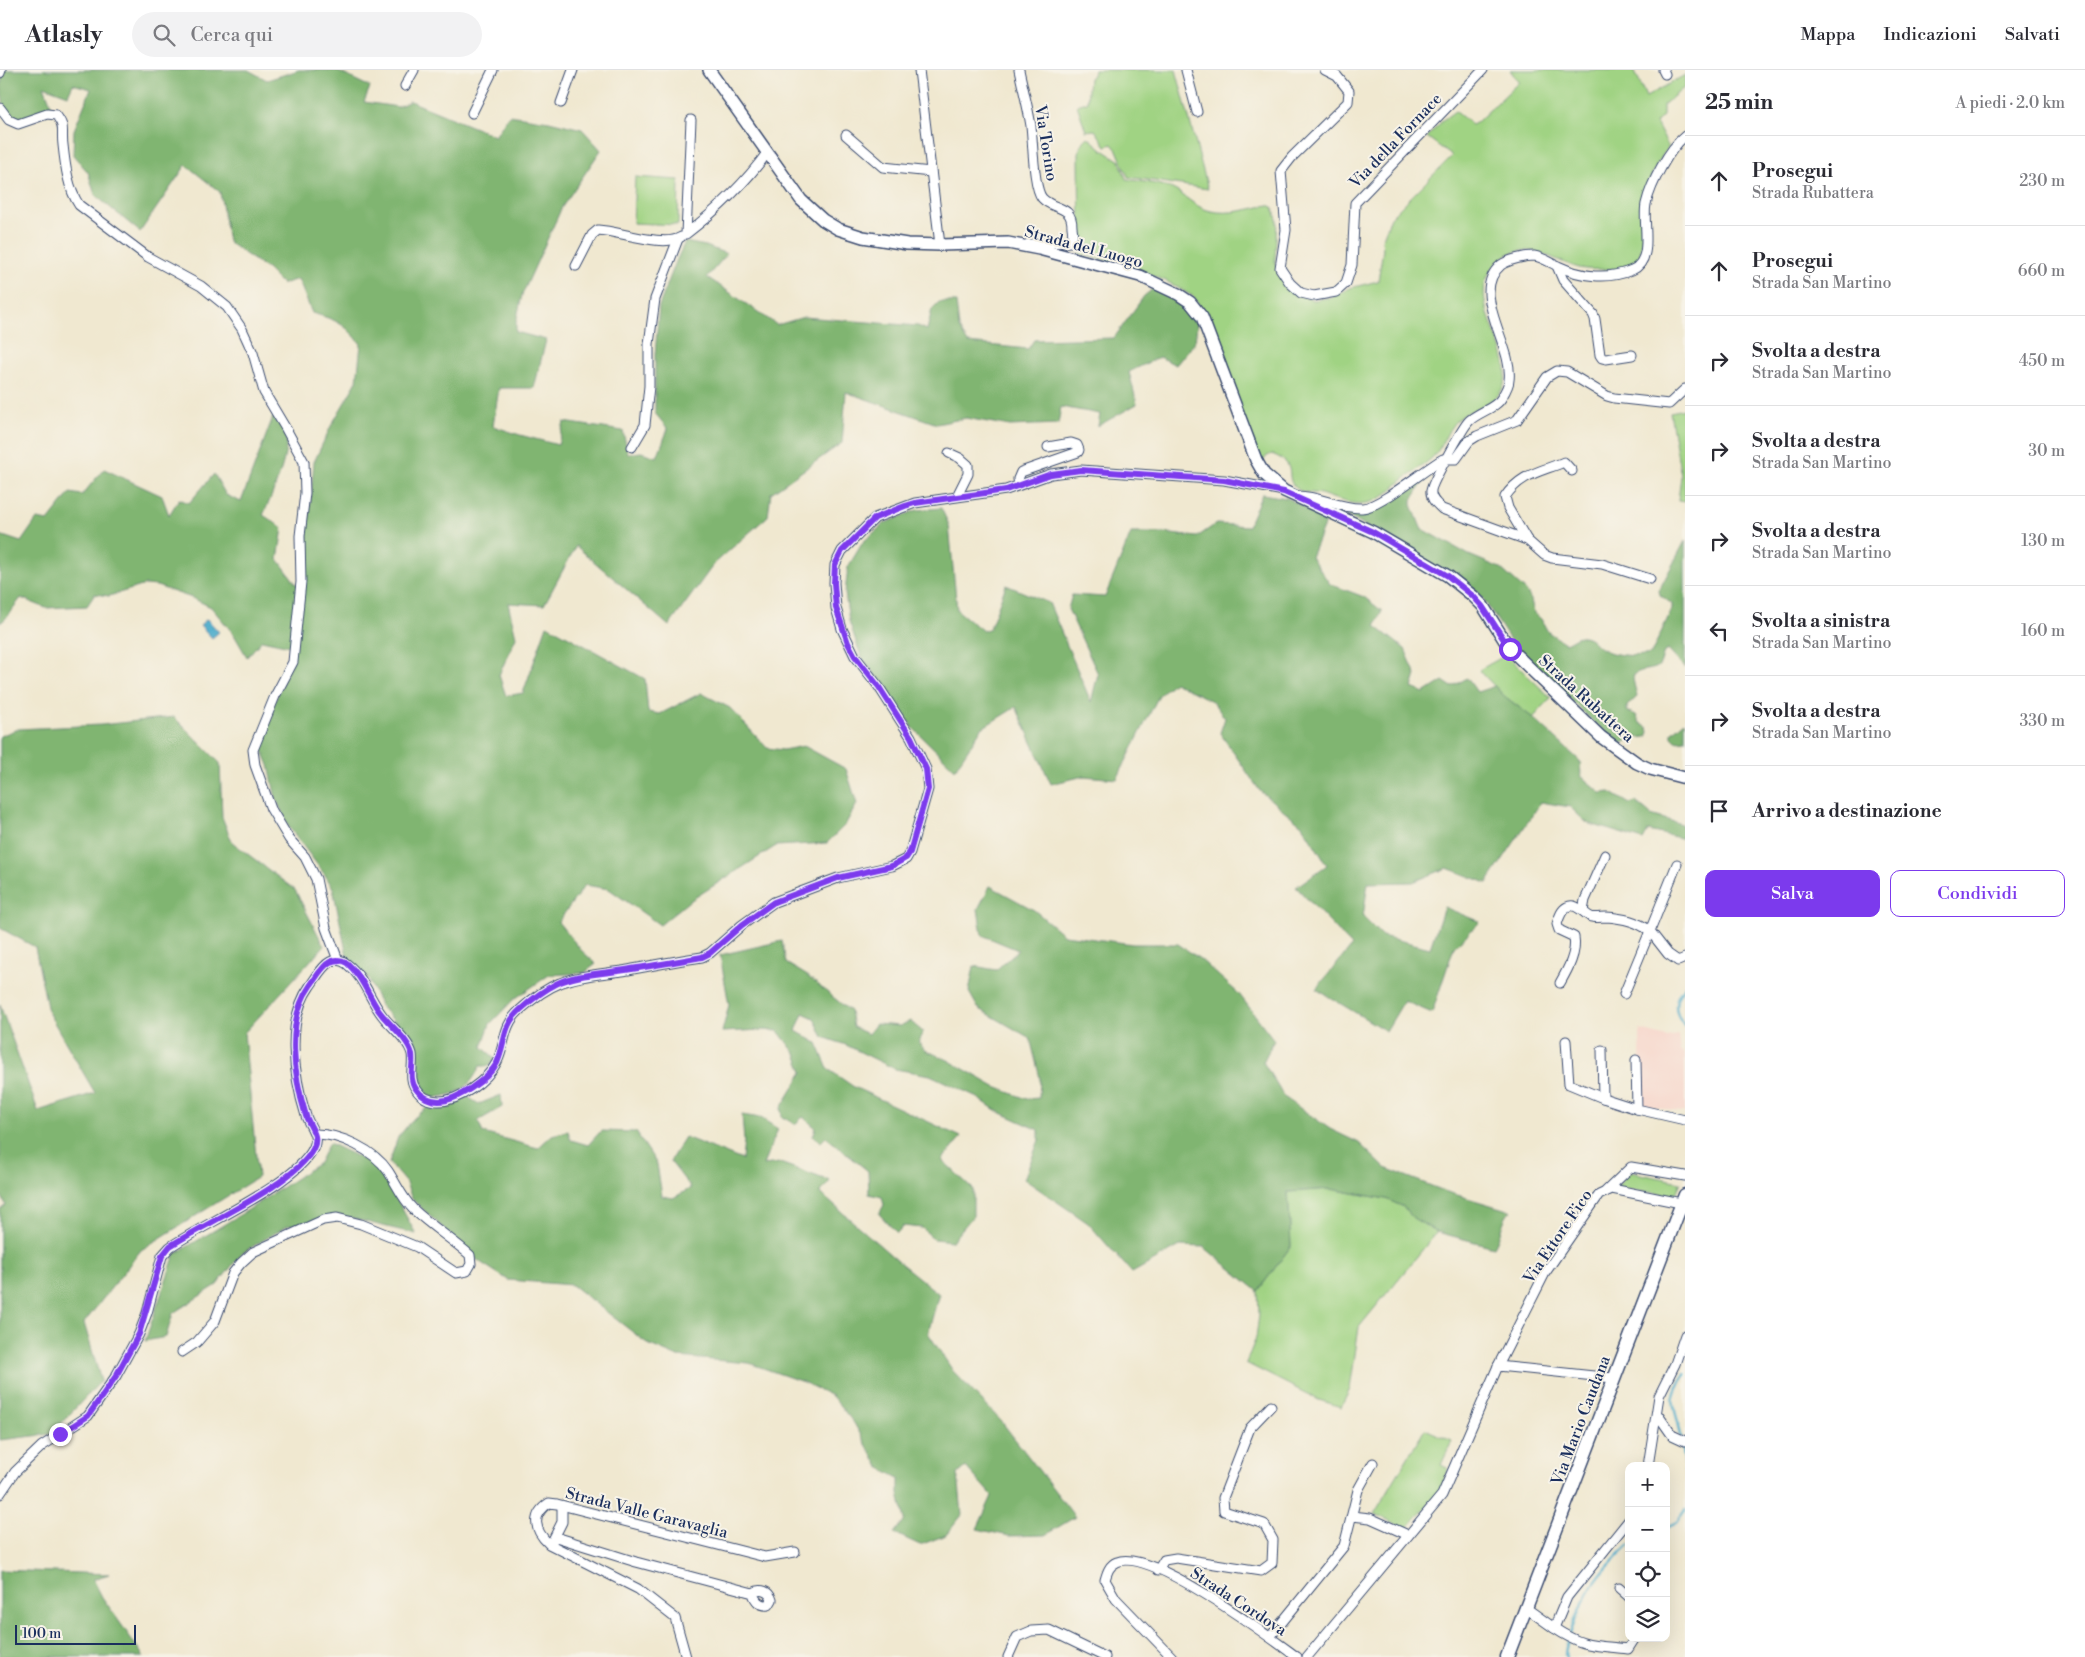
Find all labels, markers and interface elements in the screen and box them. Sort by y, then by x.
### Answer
search box [132,12,482,57]
text: Atlasly [25,20,102,50]
icon: search [150,21,178,49]
text: Cerca qui [190,23,273,47]
text: Mappa [1801,23,1855,46]
text: Indicazioni [1883,23,1977,46]
text: Salvati [2005,23,2060,46]
street label: Via della Fornace [1345,89,1446,193]
text: 25 min [1705,90,1773,116]
text: A piedi · 2.0 km [1955,93,2065,113]
street label: Via Torino [1030,103,1062,183]
text: Prosegui [1752,159,1833,183]
icon: ahead [1705,167,1733,195]
text: 230 m [2019,171,2065,191]
text: Strada Rubattera [1752,183,1874,203]
street label: Strada del Luogo [1022,222,1145,272]
text: Prosegui [1752,249,1833,273]
icon: ahead [1705,257,1733,285]
text: 660 m [2018,261,2065,281]
text: Strada San Martino [1752,273,1891,293]
text: Svolta a destra [1752,339,1880,363]
icon: right [1705,347,1733,375]
text: 450 m [2019,351,2065,371]
text: Strada San Martino [1752,363,1891,383]
text: Svolta a destra [1752,429,1880,453]
icon: right [1705,437,1733,465]
text: 30 m [2028,441,2065,461]
text: Strada San Martino [1752,453,1891,473]
text: Svolta a destra [1752,519,1880,543]
icon: right [1705,527,1733,555]
text: 130 m [2021,531,2065,551]
text: Strada San Martino [1752,543,1891,563]
text: Svolta a sinistra [1752,609,1890,633]
icon: left [1705,617,1733,645]
text: 160 m [2021,621,2065,641]
text: Strada San Martino [1752,633,1891,653]
route start [1499,638,1522,661]
street label: Strada Rubattera [1534,651,1639,748]
text: Svolta a destra [1752,699,1880,723]
icon: right [1705,707,1733,735]
text: 330 m [2019,711,2065,731]
text: Strada San Martino [1752,723,1891,743]
icon: arrive [1705,797,1733,825]
text: Arrivo a destinazione [1752,799,1942,823]
button: Salva [1705,870,1880,917]
button: Condividi [1890,870,2065,917]
street label: Via Ettore Fico [1518,1186,1597,1288]
street label: Via Mario Caudana [1547,1352,1615,1489]
route end [49,1423,72,1446]
map controls [1625,1462,1670,1642]
button: + [1625,1462,1670,1507]
street label: Strada Valle Garavaglia [564,1483,731,1543]
button: − [1625,1507,1670,1552]
button: locate [1625,1552,1670,1597]
street label: Strada Cordova [1187,1563,1291,1641]
button: layers [1625,1597,1670,1642]
scale bar [15,1622,136,1645]
text: 100 m [22,1625,61,1643]

